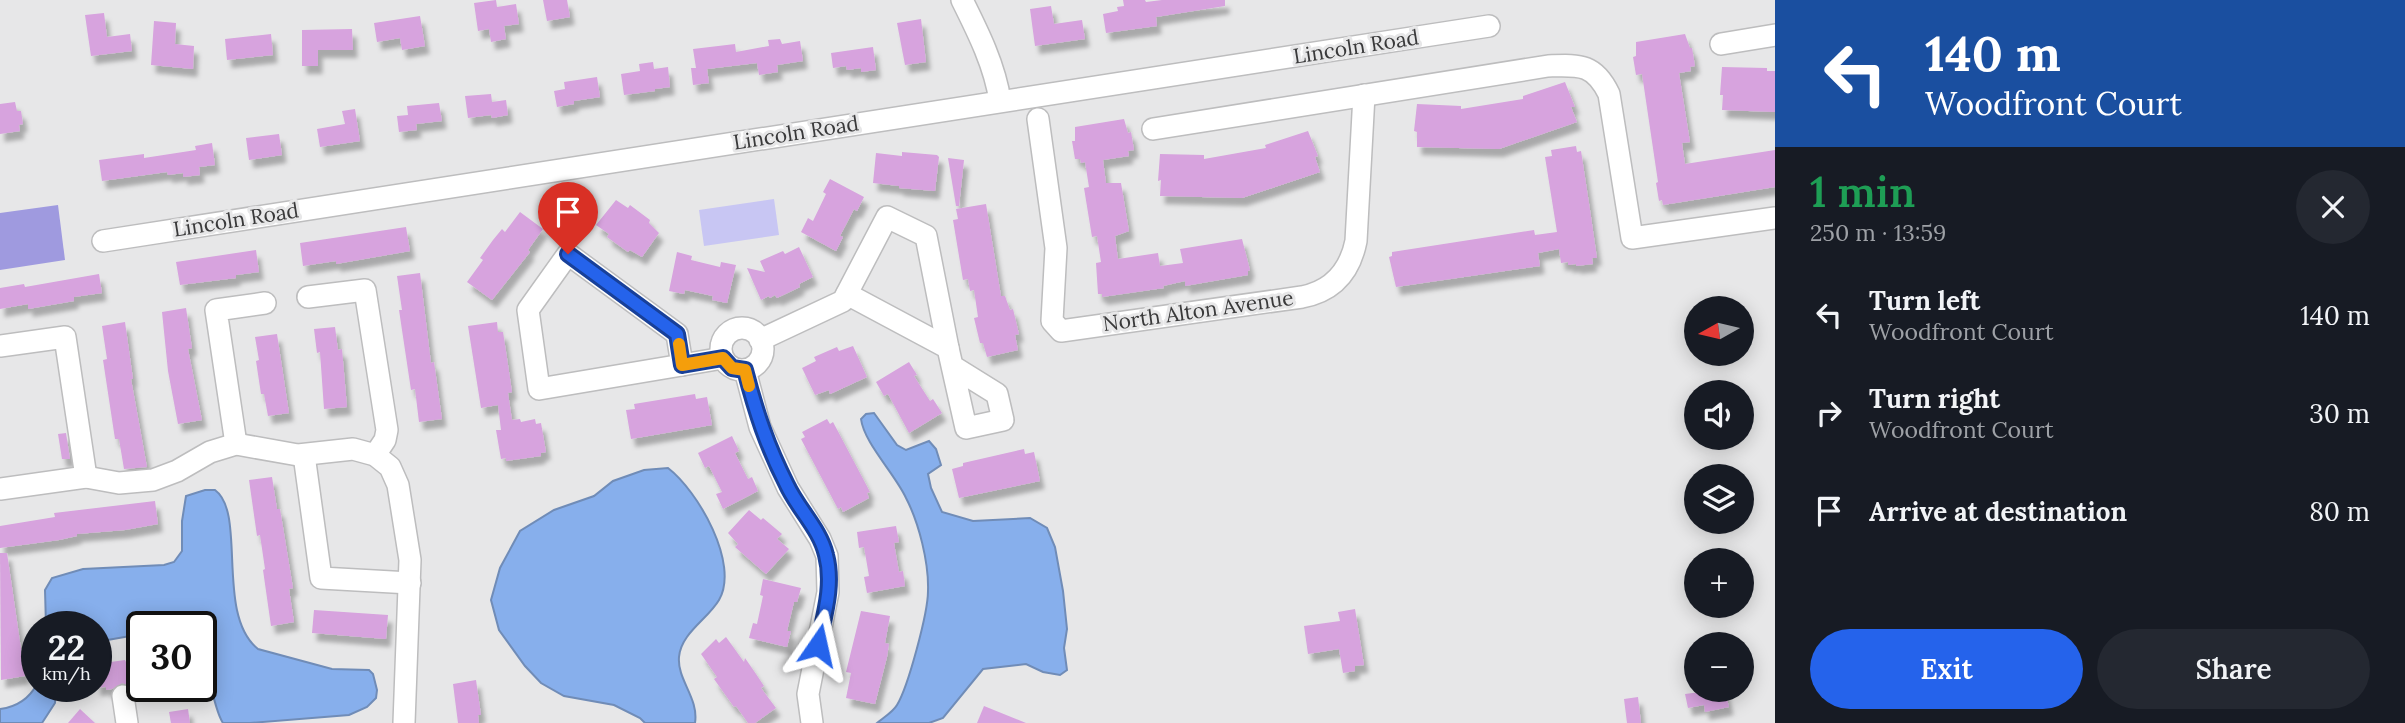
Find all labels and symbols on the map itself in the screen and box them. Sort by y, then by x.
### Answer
street label: Lincoln Road [1291,23,1421,70]
street label: Lincoln Road [731,109,861,156]
pin [538,182,598,254]
street label: Lincoln Road [171,196,301,243]
street label: North Alton Avenue [1101,284,1295,337]
north arrow [1684,296,1754,366]
position arrow [781,608,855,682]
speed limit sign: 30 [126,611,217,702]

